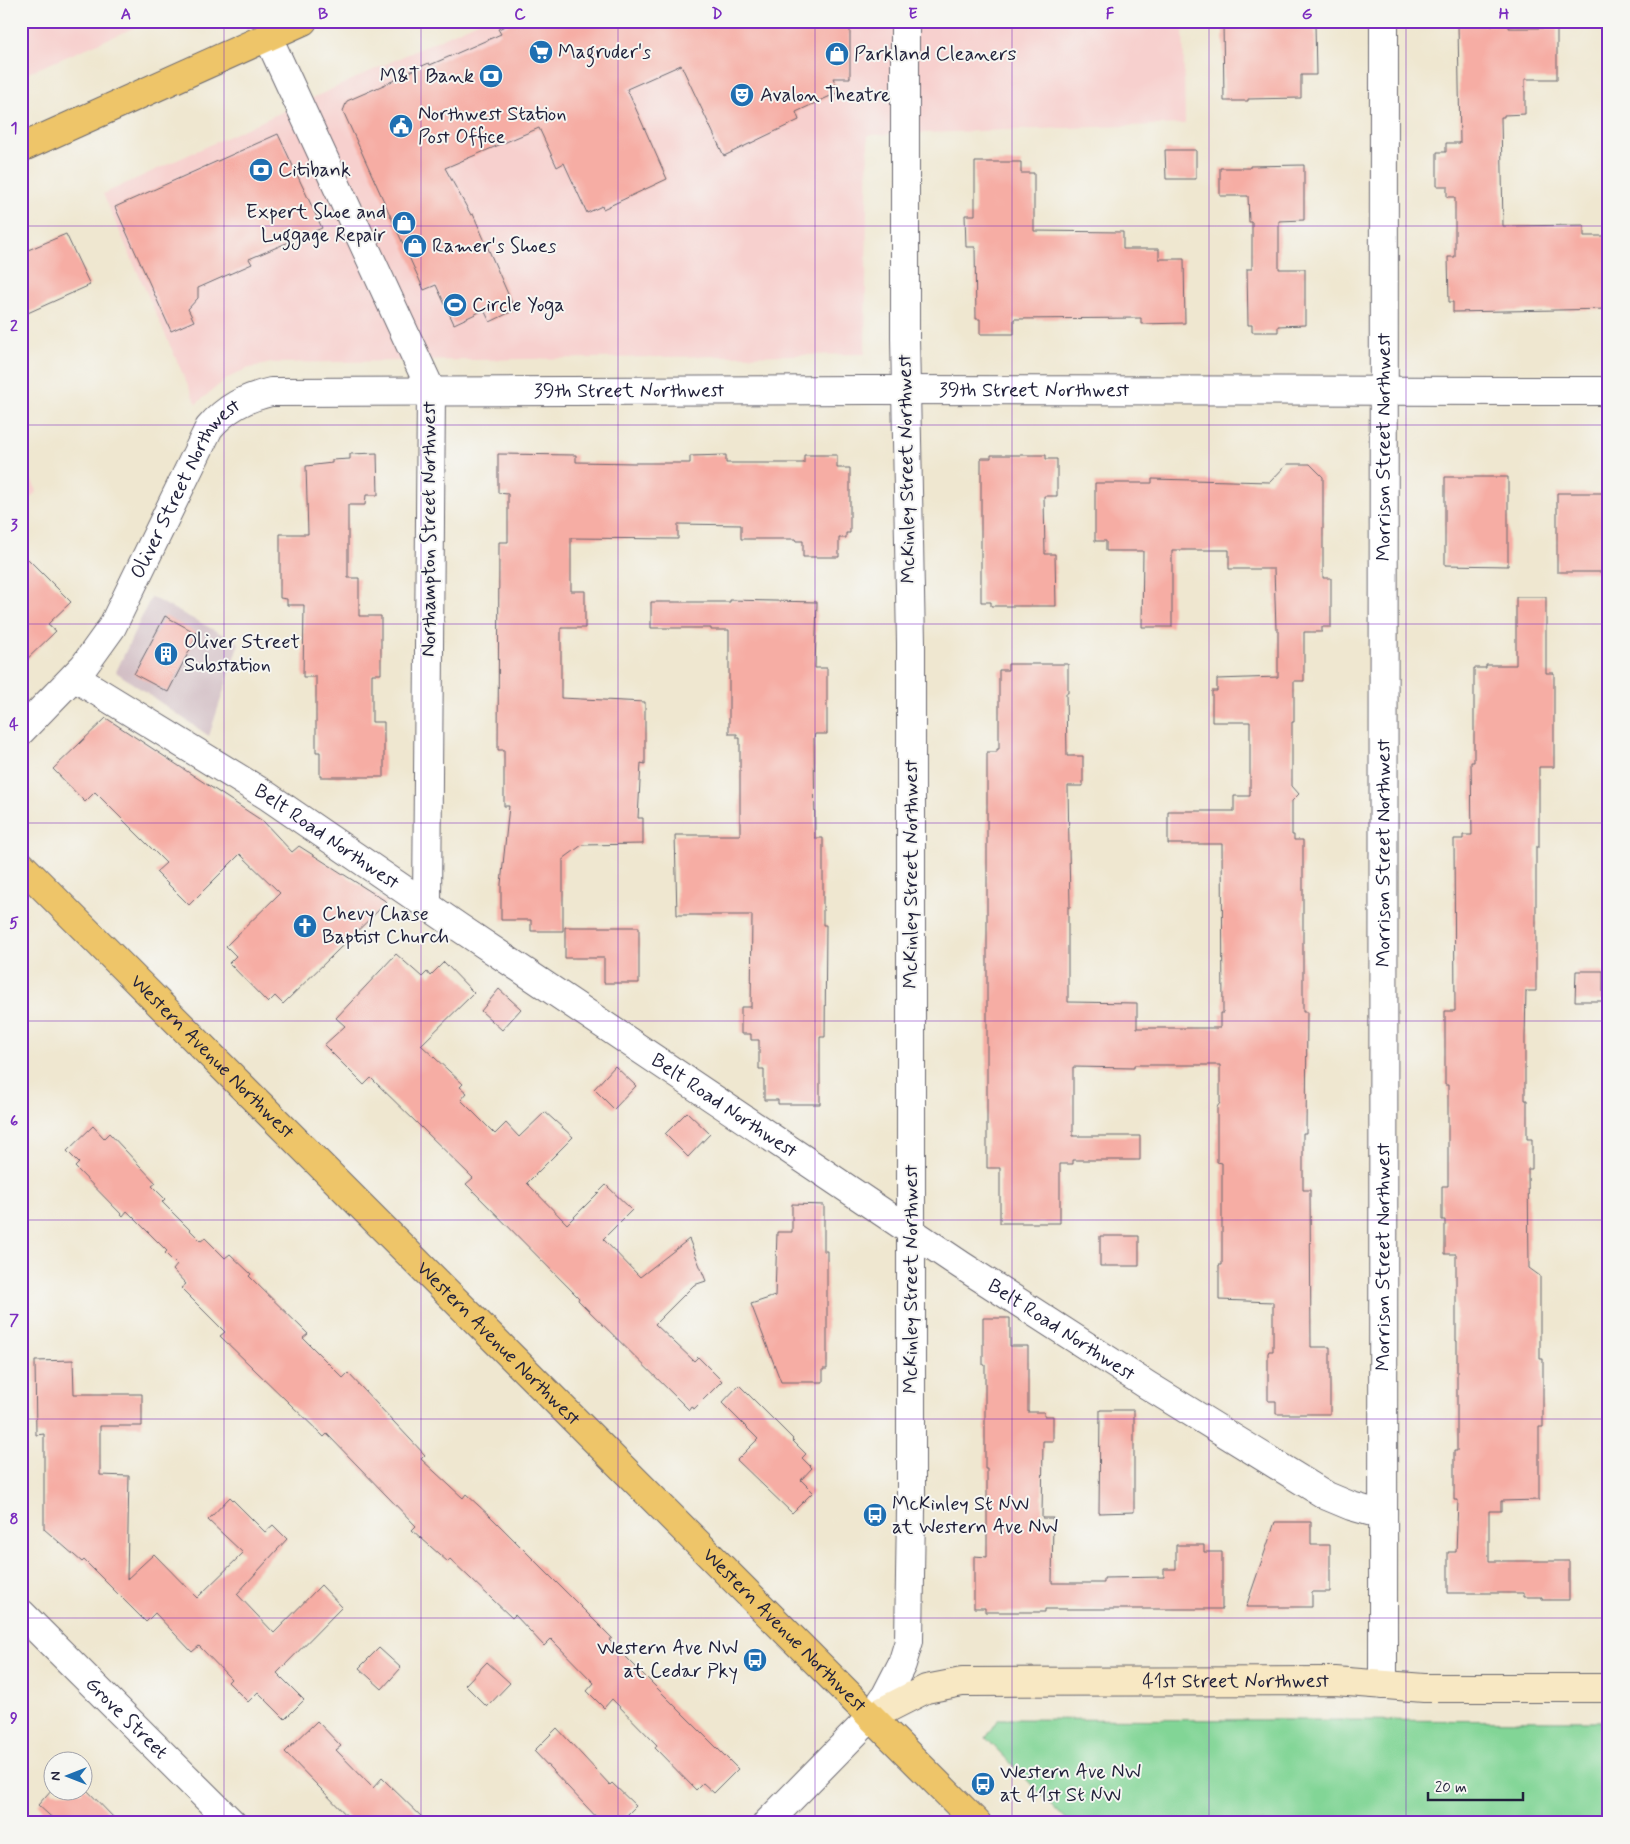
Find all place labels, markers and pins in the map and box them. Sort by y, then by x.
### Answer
supermarket icon: Magruder's [528,39,554,65]
place label: Magruder's [558,39,651,68]
shop icon: Parkland Cleaners [824,41,850,67]
place label: Parkland Cleaners [854,41,1017,68]
place label: M&T Bank [380,63,474,90]
bank icon: M&T Bank [478,63,504,89]
theatre icon: Avalon Theatre [729,82,755,108]
place label: Avalon Theatre [760,82,890,109]
place label: Northwest Station Post Office [418,101,566,151]
public building icon: Northwest Station Post Office [388,113,414,139]
bank icon: Citibank [248,157,274,183]
place label: Citibank [278,157,351,184]
place label: Expert Shoe and Luggage Repair [246,199,386,251]
shop icon: Expert Shoe and Luggage Repair [391,210,417,236]
shop icon: Ramer's Shoes [402,233,428,259]
place label: Ramer's Shoes [432,233,557,260]
sports icon: Circle Yoga [442,292,468,318]
place label: Circle Yoga [472,292,565,320]
place label: Oliver Street Substation [184,629,300,679]
building icon: Oliver Street Substation [153,641,179,667]
place label: Chevy Chase Baptist Church [322,901,449,951]
church icon: Chevy Chase Baptist Church [292,913,318,939]
place label: McKinley St NW at Western Ave NW [892,1491,1059,1541]
bus stop icon: McKinley St NW at Western Ave NW [862,1502,888,1528]
place label: Western Ave NW at Cedar Pky [597,1635,738,1685]
bus stop icon: Western Ave NW at Cedar Pky [742,1647,768,1673]
place label: Western Ave NW at 41st St NW [1000,1759,1141,1809]
bus stop icon: Western Ave NW at 41st St NW [970,1771,996,1797]

